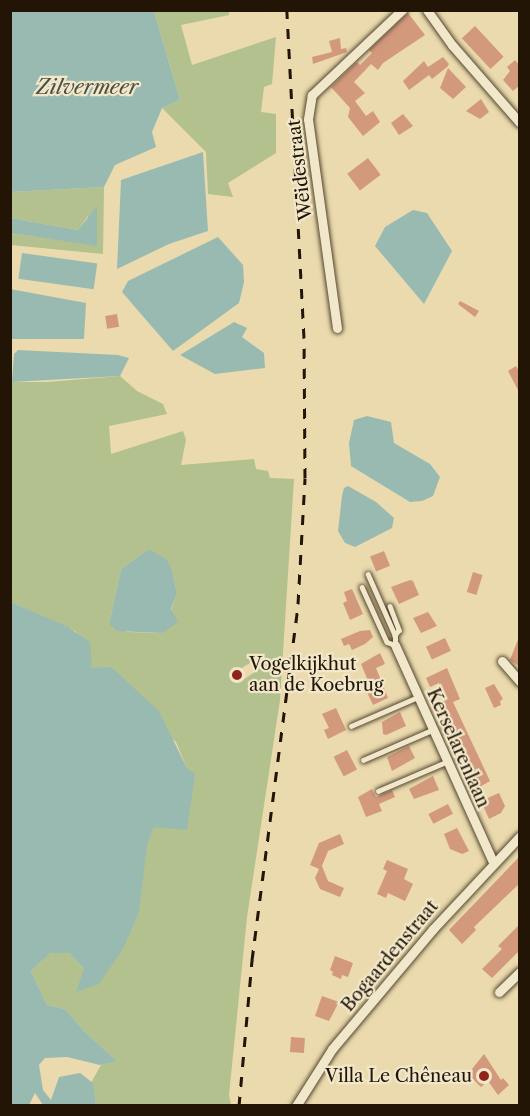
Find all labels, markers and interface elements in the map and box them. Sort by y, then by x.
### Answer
water label: Zilvermeer [36,75,138,99]
street label: Weidestraat [283,118,317,222]
place label: Vogelkijkhut aan de Koebrug [249,654,383,696]
marker: Vogelkijkhut aan de Koebrug [230,668,244,682]
street label: Kerselarenlaan [422,685,494,811]
street label: Bogaardenstraat [337,896,443,1016]
place label: Villa Le Chêneau [325,1065,472,1087]
marker: Villa Le Chêneau [477,1069,491,1083]

